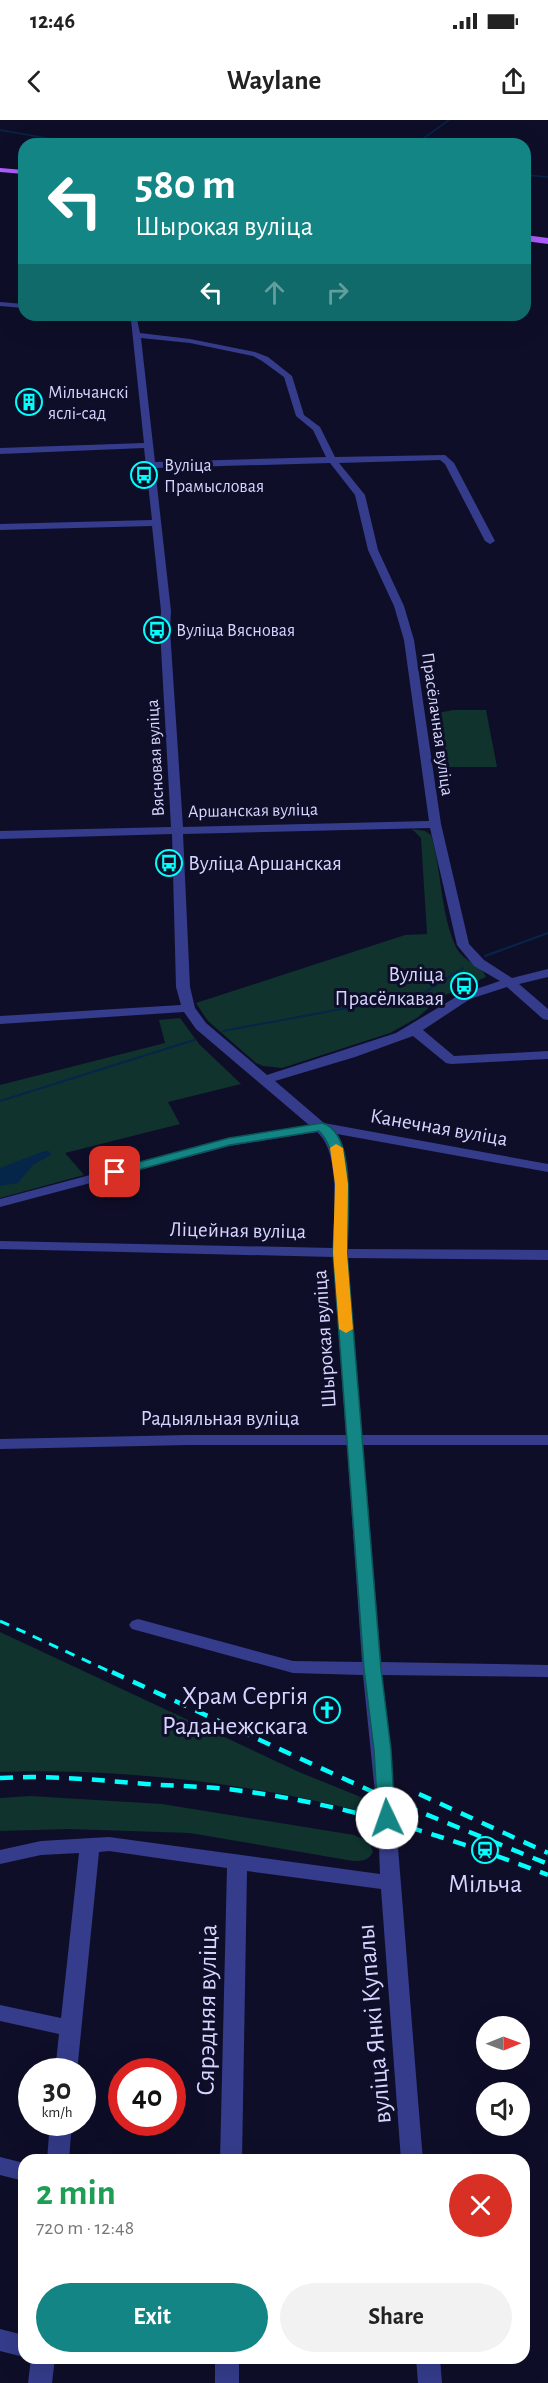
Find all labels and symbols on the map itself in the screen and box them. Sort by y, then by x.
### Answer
place label: Мільчанскі яслі-сад [48,384,129,423]
building icon: Мільчанскі яслі-сад [14,387,44,417]
place label: Вуліца Прамысловая [164,457,264,496]
bus stop icon: Вуліца Прамысловая [129,460,159,490]
bus stop icon: Вуліца Вясновая [142,615,172,645]
place label: Вуліца Вясновая [176,622,295,640]
street label: Прасёлачная вуліца [418,651,456,797]
street label: Вясновая вуліца [144,699,168,817]
street label: Аршанская вуліца [188,801,318,821]
bus stop icon: Вуліца Аршанская [154,848,184,878]
place label: Вуліца Аршанская [188,853,342,874]
place label: Вуліца Прасёлкавая [335,964,444,1009]
bus stop icon: Вуліца Прасёлкавая [449,971,479,1001]
street label: Канечная вуліца [368,1105,510,1150]
pin [89,1146,140,1197]
street label: Ліцейная вуліца [170,1219,307,1242]
street label: Шырокая вуліца [309,1269,340,1409]
street label: Радыяльная вуліца [140,1408,300,1429]
place label: Храм Сергія Раданежскага [162,1683,308,1739]
church icon: Храм Сергія Раданежскага [312,1695,342,1725]
position arrow [355,1786,419,1850]
station icon: Мільча [470,1835,500,1865]
place label: Мільча [448,1871,522,1897]
street label: вуліца Янкі Купалы [352,1923,396,2125]
street label: Сярэдняя вуліца [193,1924,221,2096]
north arrow [476,2016,530,2070]
speed limit sign: 40 [108,2058,186,2136]

